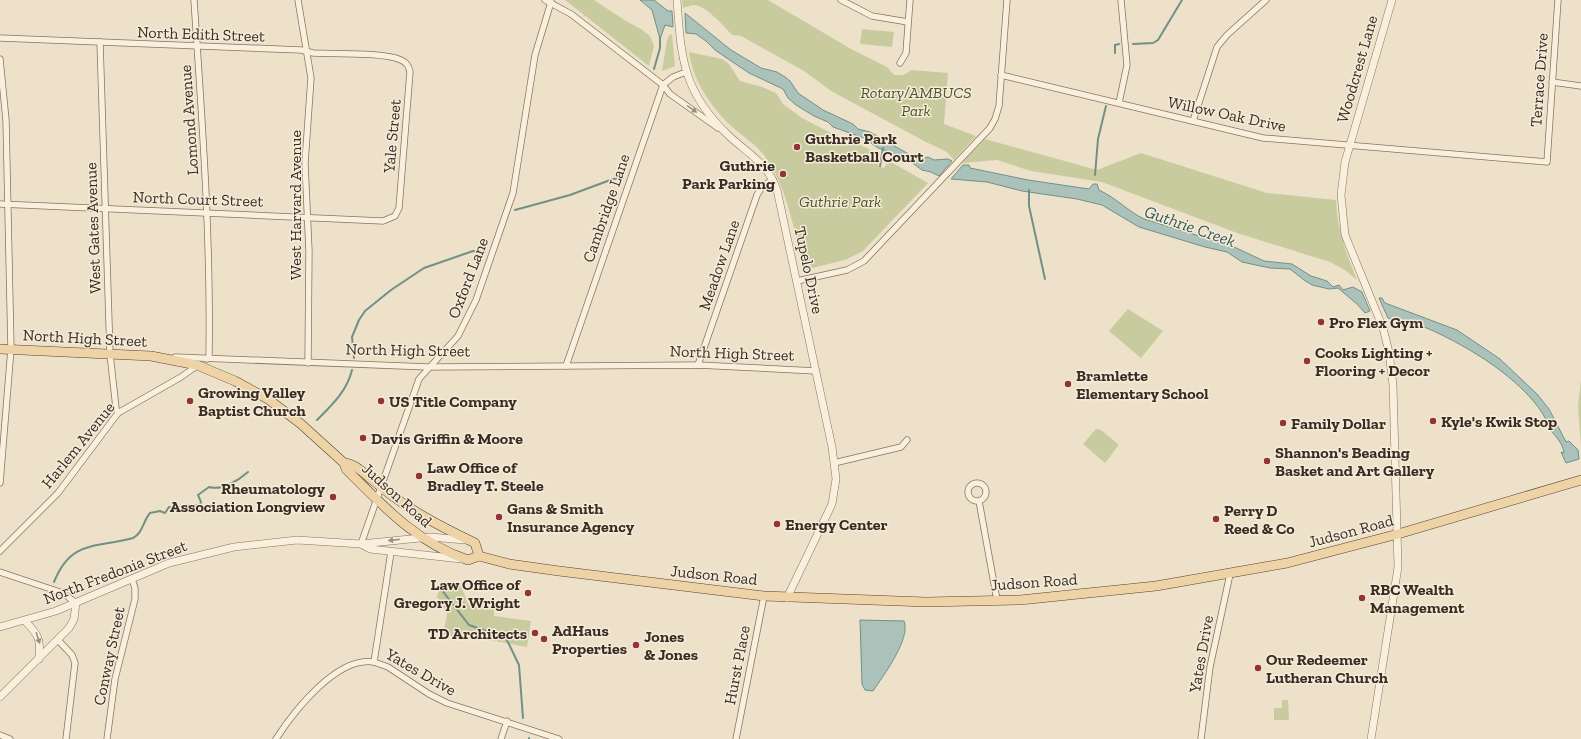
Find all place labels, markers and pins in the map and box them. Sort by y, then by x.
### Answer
place label: Guthrie Park Basketball Court [805,129,924,166]
marker: Guthrie Park Basketball Court [792,142,802,152]
place label: Guthrie Park Parking [682,156,775,193]
marker: Guthrie Park Parking [778,169,788,179]
place label: Pro Flex Gym [1329,313,1423,332]
marker: Pro Flex Gym [1316,317,1326,327]
place label: Cooks Lighting + Flooring + Decor [1315,343,1432,380]
marker: Cooks Lighting + Flooring + Decor [1302,356,1312,366]
place label: Bramlette Elementary School [1076,366,1209,403]
marker: Bramlette Elementary School [1063,379,1073,389]
place label: Growing Valley Baptist Church [198,383,307,420]
place label: US Title Company [389,392,517,411]
marker: Growing Valley Baptist Church [185,396,195,406]
marker: US Title Company [376,396,386,406]
place label: Kyle's Kwik Stop [1441,412,1557,431]
place label: Family Dollar [1291,414,1386,433]
marker: Kyle's Kwik Stop [1428,416,1438,426]
marker: Family Dollar [1278,418,1288,428]
place label: Davis Griffin & Moore [371,429,523,448]
marker: Davis Griffin & Moore [358,433,368,443]
place label: Shannon's Beading Basket and Art Gallery [1275,443,1435,480]
marker: Shannon's Beading Basket and Art Gallery [1262,456,1272,466]
place label: Law Office of Bradley T. Steele [427,458,544,495]
marker: Law Office of Bradley T. Steele [414,471,424,481]
place label: Rheumatology Association Longview [170,479,326,516]
marker: Rheumatology Association Longview [328,492,338,502]
place label: Gans & Smith Insurance Agency [507,499,635,536]
place label: Perry D Reed & Co [1224,501,1295,538]
marker: Gans & Smith Insurance Agency [494,512,504,522]
marker: Perry D Reed & Co [1211,514,1221,524]
place label: Energy Center [785,515,888,534]
marker: Energy Center [772,519,782,529]
place label: Law Office of Gregory J. Wright [394,575,521,612]
place label: RBC Wealth Management [1370,580,1465,617]
marker: Law Office of Gregory J. Wright [523,588,533,598]
marker: RBC Wealth Management [1357,593,1367,603]
place label: AdHaus Properties [552,621,627,658]
place label: TD Architects [428,624,527,643]
place label: Jones & Jones [644,627,698,664]
marker: TD Architects [530,628,540,638]
marker: AdHaus Properties [539,634,549,644]
marker: Jones & Jones [631,640,641,650]
place label: Our Redeemer Lutheran Church [1266,650,1389,687]
marker: Our Redeemer Lutheran Church [1253,663,1263,673]

